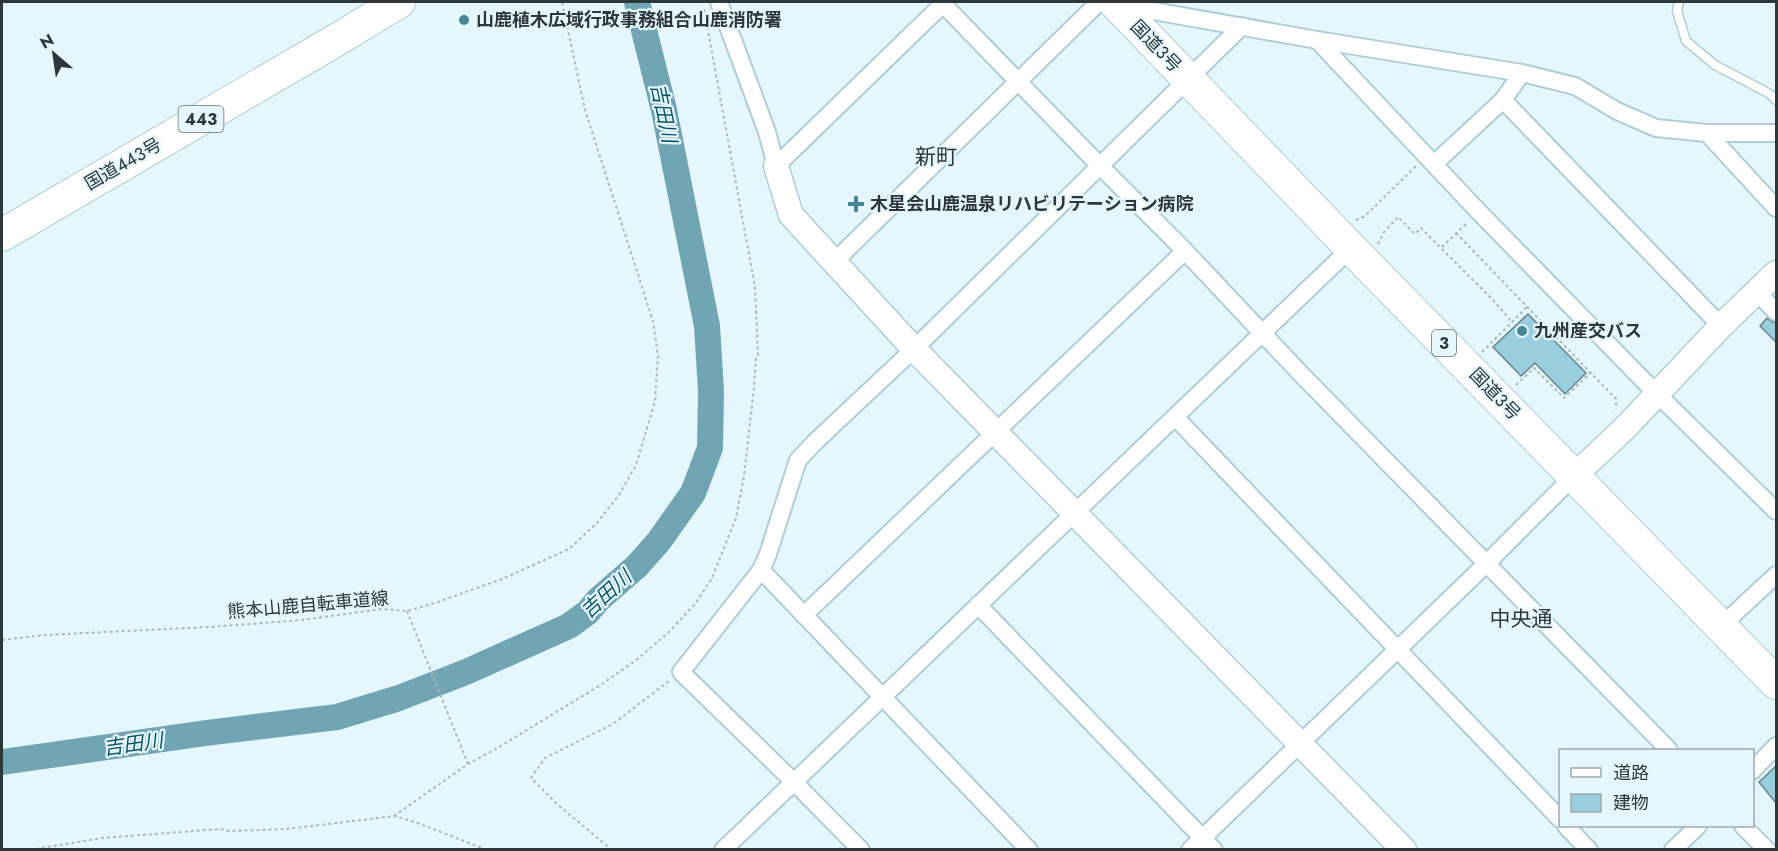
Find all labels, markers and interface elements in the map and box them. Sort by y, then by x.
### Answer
place label: 山鹿植木広域行政事務組合山鹿消防署 [476,7,782,33]
marker: 山鹿植木広域行政事務組合山鹿消防署 [457,13,471,27]
street label: 国道3号 [1124,14,1188,78]
north arrow [24,24,84,84]
text: N [36,28,58,54]
water label: 吉田川 [643,81,684,147]
road number: 443 [178,106,224,132]
street label: 国道443号 [80,132,166,196]
district label: 新町 [915,142,957,172]
place label: 木星会山鹿温泉リハビリテーション病院 [870,191,1194,217]
marker: 木星会山鹿温泉リハビリテーション病院 [847,195,865,213]
place label: 九州産交バス [1534,318,1642,344]
marker: 九州産交バス [1515,324,1529,338]
road number: 3 [1432,330,1456,356]
street label: 国道3号 [1463,362,1527,426]
water label: 吉田川 [574,562,640,625]
street label: 熊本山鹿自転車道線 [226,585,390,625]
district label: 中央通 [1490,604,1553,634]
water label: 吉田川 [101,726,167,763]
legend [1559,749,1754,827]
text: 道路 [1613,760,1649,786]
text: 建物 [1613,790,1649,816]

